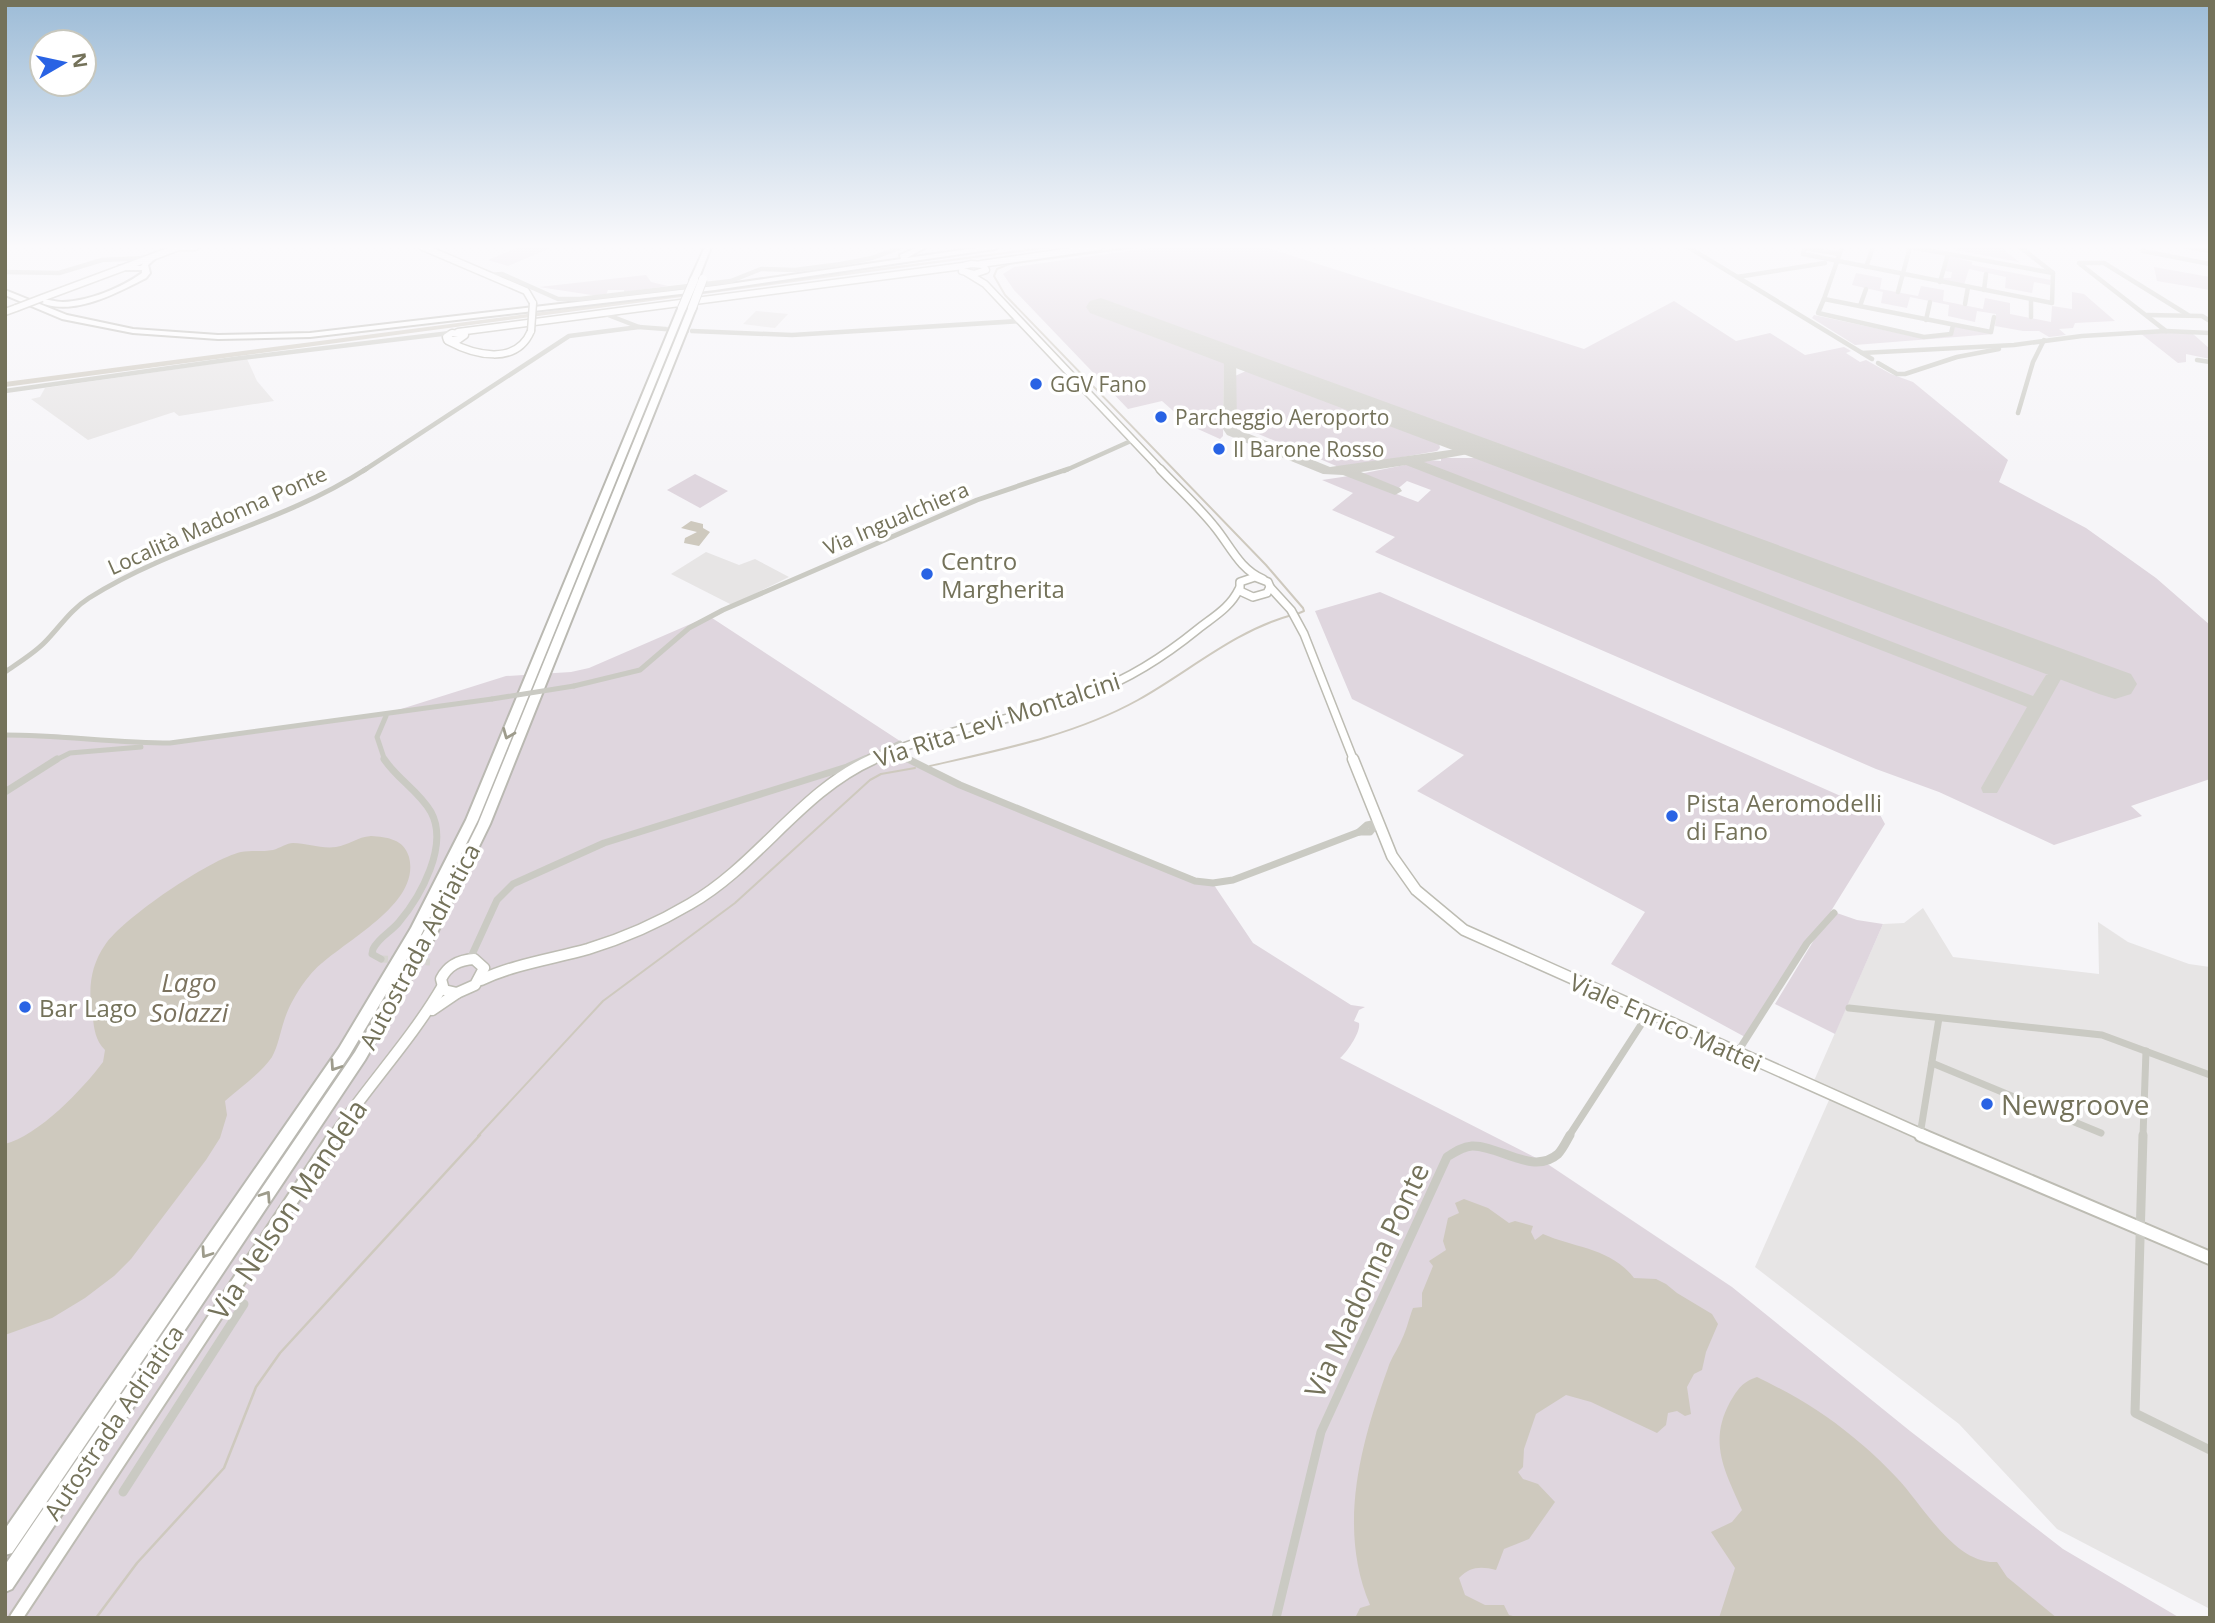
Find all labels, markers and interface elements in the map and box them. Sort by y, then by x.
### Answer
north arrow [28,28,98,98]
text: N [66,51,94,70]
place label: GGV Fano [1050,370,1147,398]
marker: GGV Fano [1028,376,1044,392]
place label: Parcheggio Aeroporto [1175,403,1389,431]
marker: Parcheggio Aeroporto [1153,409,1169,425]
place label: Il Barone Rosso [1233,435,1384,463]
marker: Il Barone Rosso [1211,441,1227,457]
street label: Località Madonna Ponte [103,459,331,581]
street label: Via Ingualchiera [819,475,973,561]
place label: Centro Margherita [941,544,1065,605]
marker: Centro Margherita [919,566,935,582]
street label: Via Rita Levi Montalcini [870,664,1124,774]
one-way arrow [502,728,516,740]
place label: Pista Aeromodelli di Fano [1686,786,1882,847]
marker: Pista Aeromodelli di Fano [1664,808,1680,824]
street label: Autostrada Adriatica [351,837,487,1055]
water label: Lago Solazzi [150,964,229,1030]
street label: Viale Enrico Mattei [1565,965,1767,1079]
place label: Bar Lago [39,991,137,1024]
marker: Bar Lago [17,999,33,1015]
one-way arrow [331,1058,343,1071]
place label: Newgroove [2001,1085,2150,1123]
street label: Via Nelson Mandela [199,1091,375,1327]
marker: Newgroove [1979,1096,1995,1112]
street label: Via Madonna Ponte [1295,1156,1437,1404]
one-way arrow [258,1191,270,1204]
one-way arrow [201,1246,214,1259]
street label: Autostrada Adriatica [35,1318,191,1526]

